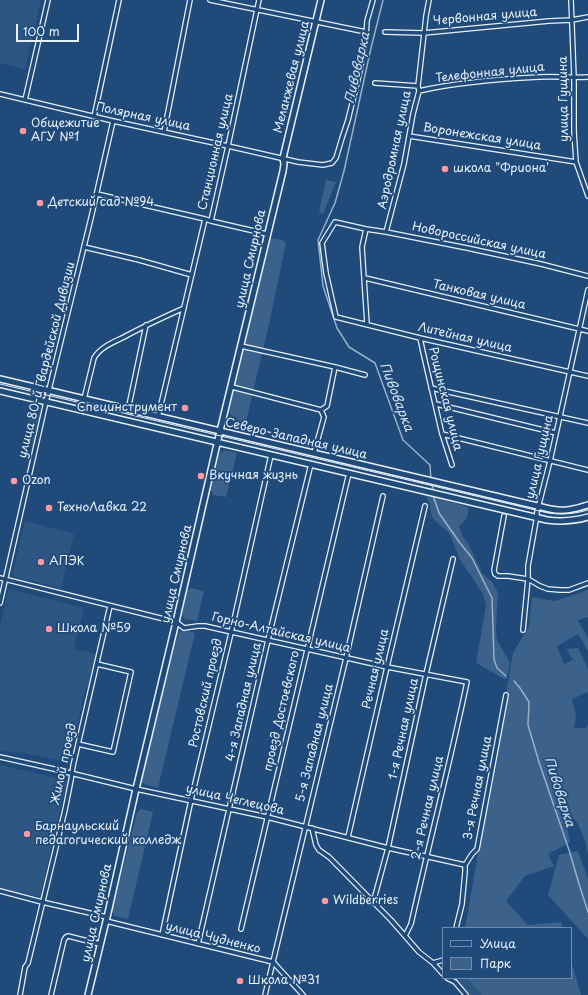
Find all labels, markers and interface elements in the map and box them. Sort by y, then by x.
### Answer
street label: Червонная улица [432,5,538,29]
scale bar [18,16,81,42]
street label: Меланжевая улица [271,19,313,135]
text: 100 m [23,22,60,40]
water label: Пивоварка [342,31,374,105]
street label: улица Гущина [556,56,572,142]
street label: Телефонная улица [435,60,545,86]
street label: Аэродромная улица [375,90,415,210]
street label: Станционная улица [196,92,236,212]
street label: Полярная улица [94,100,192,134]
place label: Общежитие АГУ №1 [31,117,100,145]
street label: Воронежская улица [422,121,542,153]
marker: Общежитие АГУ №1 [18,126,28,136]
place label: школа "Фриона' [453,162,549,176]
marker: школа "Фриона' [440,164,450,174]
place label: Детский сад №94 [48,196,154,210]
marker: Детский сад №94 [35,198,45,208]
street label: улица Смирнова [233,208,269,310]
street label: Новороссийская улица [411,220,547,262]
street label: улица 80-й Гвардейской Дивизии [16,260,78,460]
street label: Танковая улица [431,277,527,313]
street label: Литейная улица [417,320,513,356]
street label: Рощинская улица [425,346,465,452]
water label: Пивоварка [376,360,416,434]
place label: Специнструмент [77,401,177,415]
marker: Специнструмент [180,403,190,413]
street label: улица Гущина [523,414,557,500]
street label: Северо-Западная улица [224,416,368,462]
place label: Вкучная жизнь [209,469,298,483]
marker: Вкучная жизнь [196,471,206,481]
place label: Ozon [22,474,51,488]
marker: Ozon [9,476,19,486]
place label: ТехноЛавка 22 [57,501,147,515]
marker: ТехноЛавка 22 [44,503,54,513]
street label: улица Смирнова [159,523,195,625]
place label: АПЭК [49,555,84,569]
marker: АПЭК [36,557,46,567]
street label: Горно-Алтайская улица [210,610,352,656]
place label: Школа №59 [57,622,131,636]
marker: Школа №59 [44,624,54,634]
street label: Речная улица [360,628,392,710]
street label: Ростовский проезд [186,637,226,749]
street label: 4-я Западная улица [223,641,265,763]
street label: проезд Достоевского [261,649,303,773]
street label: 1-я Речная улица [386,677,422,781]
street label: 5-я Западная улица [293,682,337,804]
street label: Жилой проезд [48,722,80,806]
street label: 3-я Речная улица [461,735,495,841]
street label: 2-я Речная улица [409,755,447,861]
water label: Пивоварка [540,755,578,829]
street label: улица Чеглецова [184,782,286,818]
place label: Барнаульский педагогический колледж [35,820,181,848]
marker: Барнаульский педагогический колледж [22,829,32,839]
street label: улица Смирнова [79,862,115,964]
place label: Wildberries [333,894,398,908]
marker: Wildberries [320,896,330,906]
street label: улица Чудненко [164,919,262,957]
legend [442,927,572,979]
text: Улица [480,934,516,952]
text: Парк [480,954,511,972]
place label: Школа №31 [248,974,320,988]
marker: Школа №31 [235,976,245,986]

